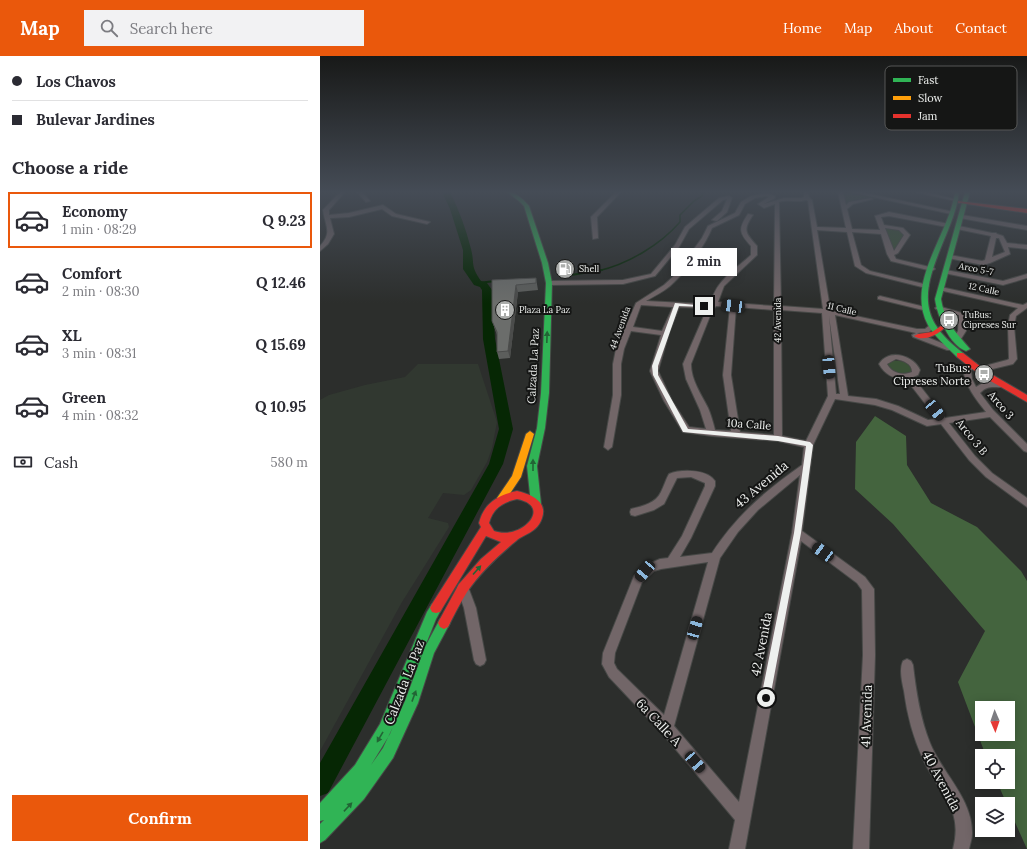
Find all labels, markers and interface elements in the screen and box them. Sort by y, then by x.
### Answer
search box [84,10,364,46]
text: Map [20,16,60,40]
icon: search [98,17,120,39]
text: Search here [130,19,213,38]
text: Home [783,19,822,37]
text: Map [844,19,872,37]
text: About [894,19,933,37]
text: Contact [955,19,1007,37]
legend [885,66,1017,130]
text: Los Chavos [36,72,116,91]
text: Fast [918,73,939,87]
text: Slow [918,91,943,105]
text: Jam [917,109,938,123]
text: Bulevar Jardines [36,110,155,129]
text: Choose a ride [12,156,128,179]
icon: car [14,202,50,238]
text: Economy [62,202,127,221]
text: Q 9.23 [262,211,306,230]
text: 1 min · 08:29 [62,221,137,238]
callout: 2 min [671,248,737,276]
text: 2 min [687,253,721,270]
fuel station icon: Shell [554,258,576,280]
street label: Arco 5-7 [957,260,994,277]
place label: Shell [579,263,600,274]
icon: car [14,264,50,300]
text: Comfort [62,264,122,283]
text: Q 12.46 [256,273,306,292]
street label: 12 Calle [968,280,1001,297]
text: 2 min · 08:30 [62,283,140,300]
route end [695,297,713,315]
street label: 42 Avenida [772,297,783,342]
building icon: Plaza La Paz [494,299,516,321]
car [720,299,746,313]
street label: 11 Calle [826,300,858,317]
place label: Plaza La Paz [519,304,571,315]
street label: 44 Avenida [607,304,633,351]
bus stop icon: TuBus: Cipreses Sur [938,309,960,331]
place label: TuBus: Cipreses Sur [963,309,1016,330]
icon: car [14,326,50,362]
text: XL [62,326,82,345]
street label: Calzada La Paz [524,327,542,404]
one-way arrow [544,330,550,343]
text: Q 15.69 [256,335,306,354]
text: 3 min · 08:31 [62,345,137,362]
car [822,355,836,379]
place label: TuBus: Cipreses Norte [893,361,970,388]
bus stop icon: TuBus: Cipreses Norte [973,363,995,385]
street label: Arco 3 [984,387,1017,422]
icon: car [14,388,50,424]
text: Green [62,388,106,407]
text: Q 10.95 [255,397,306,416]
car [923,397,947,423]
text: 4 min · 08:32 [62,407,139,424]
street label: 10a Calle [726,415,772,433]
street label: Arco 3 B [953,415,991,458]
icon: cash [12,451,34,473]
text: Cash [44,453,78,472]
text: 580 m [270,454,308,471]
street label: 43 Avenida [731,457,792,512]
one-way arrow [530,458,536,471]
car [810,540,836,564]
car [633,558,657,584]
one-way arrow [473,565,482,575]
street label: 42 Avenida [747,610,776,678]
car [686,615,704,641]
street label: Calzada La Paz [380,637,429,727]
street label: 41 Avenida [857,684,876,748]
route start [757,689,775,707]
one-way arrow [411,690,417,702]
street label: 6a Calle A [632,695,686,750]
north arrow [975,701,1015,741]
map controls [975,701,1015,837]
one-way arrow [377,732,384,743]
street label: 40 Avenida [919,748,965,815]
car [683,749,707,775]
button: locate [975,749,1015,789]
button: Confirm [12,795,308,841]
button: layers [975,797,1015,837]
one-way arrow [343,802,352,812]

